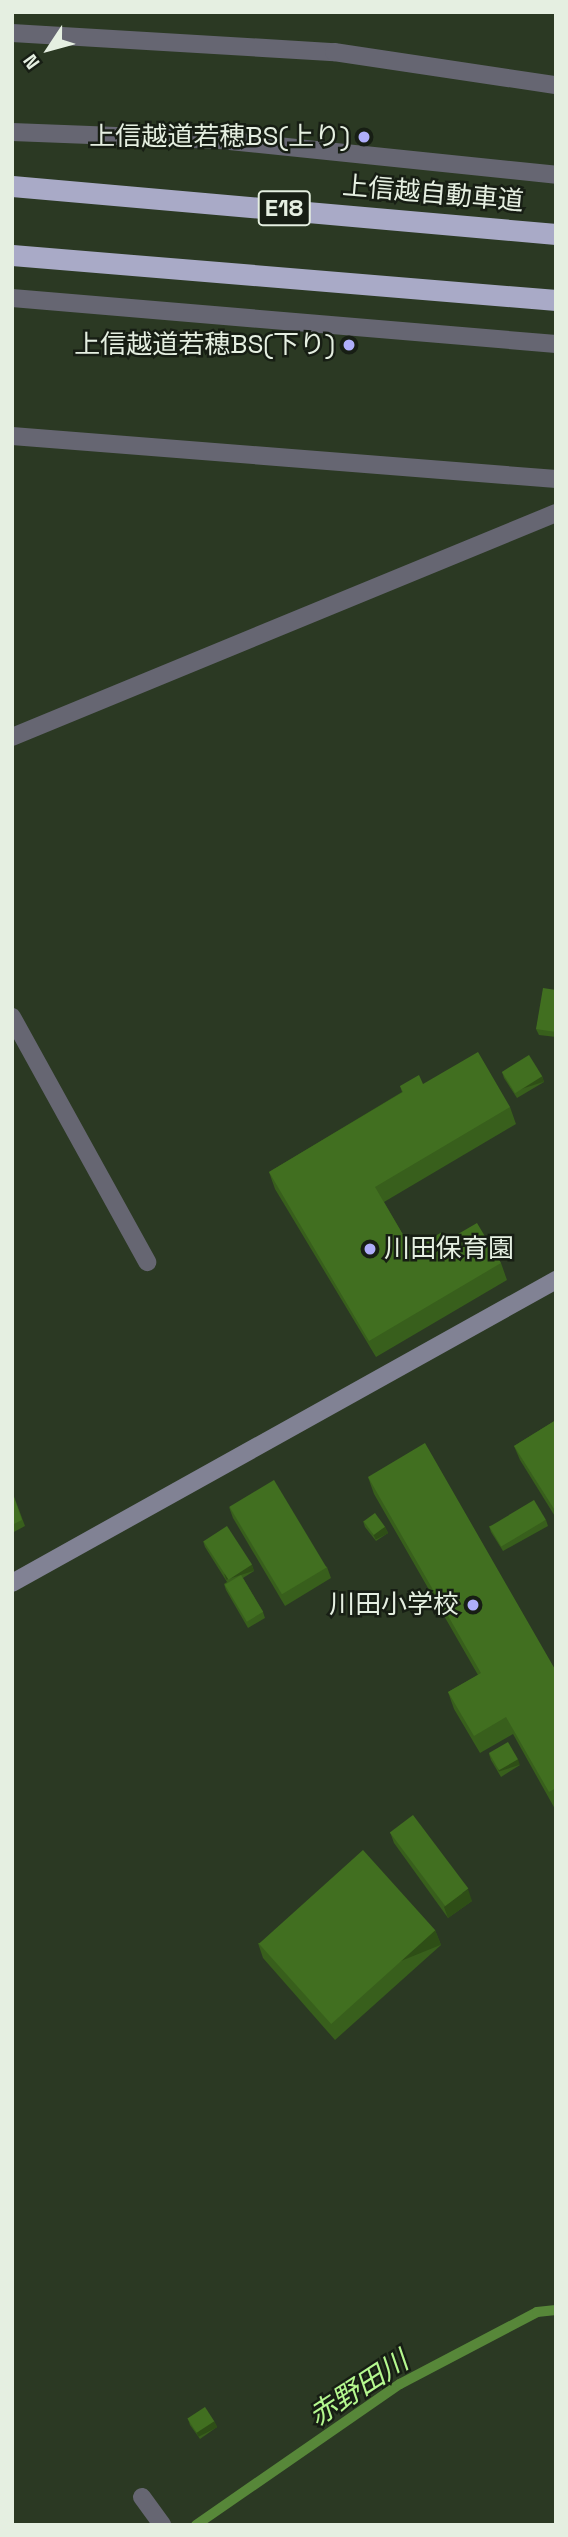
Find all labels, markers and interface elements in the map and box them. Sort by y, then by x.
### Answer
north arrow [14,14,84,84]
text: N [18,49,45,74]
place label: 上信越道若穂BS(上り) [89,121,350,153]
marker: 上信越道若穂BS(上り) [356,129,372,145]
street label: 上信越自動車道 [341,171,525,217]
road number: E18 [256,188,312,229]
place label: 上信越道若穂BS(下り) [74,329,335,361]
marker: 上信越道若穂BS(下り) [341,337,357,353]
place label: 川田保育園 [384,1233,514,1265]
marker: 川田保育園 [362,1241,378,1257]
place label: 川田小学校 [329,1589,459,1621]
marker: 川田小学校 [465,1597,481,1613]
water label: 赤野田川 [302,2343,414,2433]

